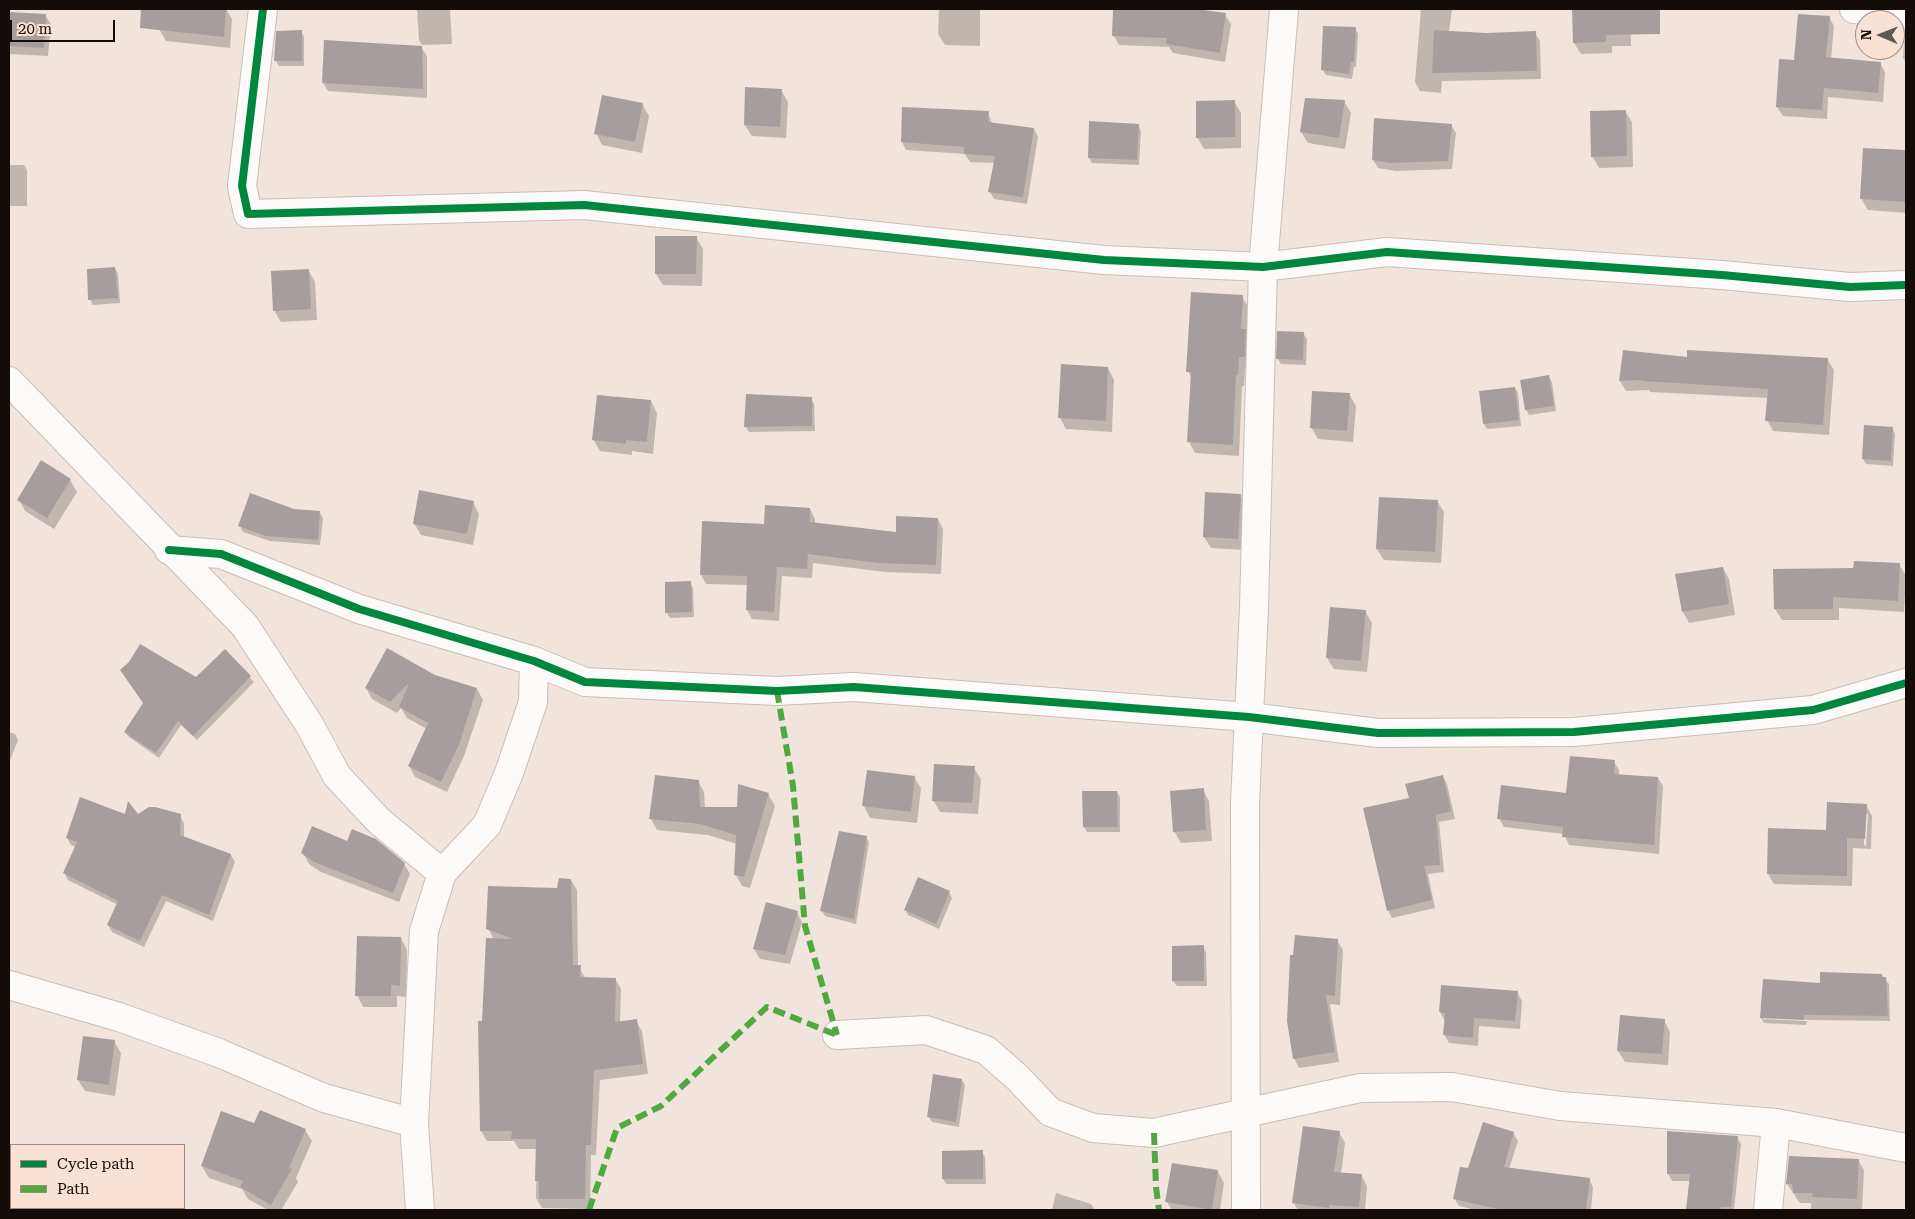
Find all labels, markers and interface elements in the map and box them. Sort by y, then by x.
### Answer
scale bar [12,10,118,42]
north arrow [1855,10,1905,60]
text: 20 m [18,20,52,38]
text: N [1858,29,1874,40]
legend [10,1144,185,1209]
text: Cycle path [57,1155,134,1173]
text: Path [57,1180,90,1198]

